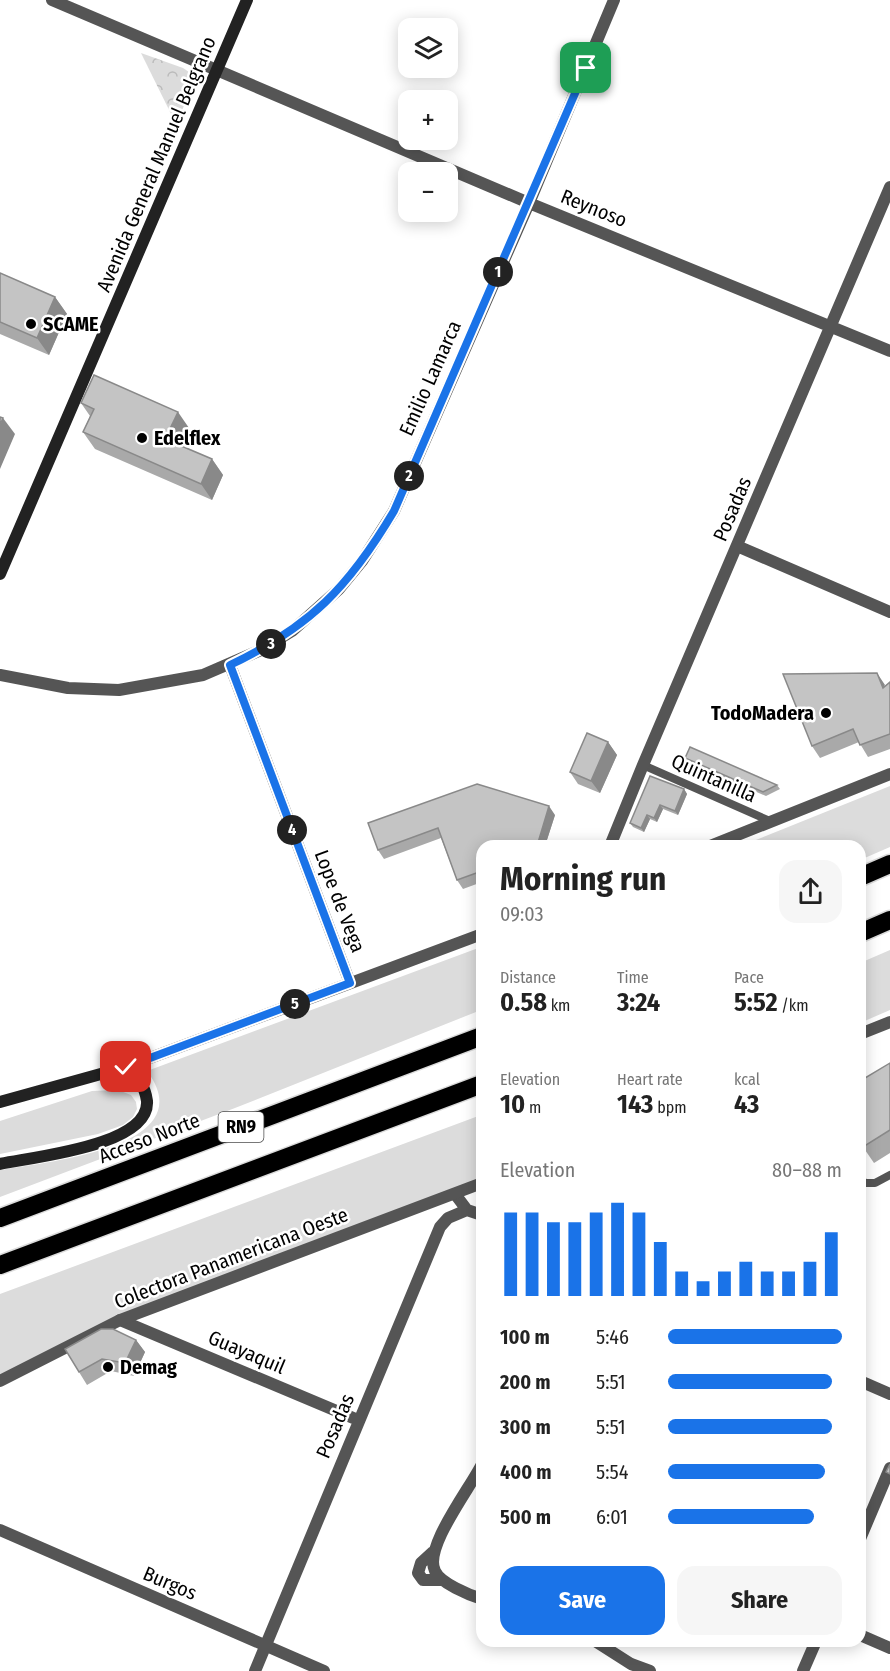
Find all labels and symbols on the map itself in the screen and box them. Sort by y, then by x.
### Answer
street label: Avenida General Manuel Belgrano [91,33,221,295]
pin [560,42,611,93]
street label: Reynoso [557,184,631,232]
pin: 1 [483,257,513,287]
place label: SCAME [43,312,99,336]
marker: SCAME [24,317,38,331]
street label: Emilio Lamarca [394,317,466,439]
place label: Edelflex [154,426,221,450]
marker: Edelflex [135,431,149,445]
pin: 2 [394,461,424,491]
street label: Posadas [708,473,756,545]
pin: 3 [256,629,286,659]
place label: TodoMadera [711,701,814,725]
marker: TodoMadera [819,706,833,720]
street label: Quintanilla [668,749,760,807]
pin: 4 [277,815,307,845]
street label: Lope de Vega [309,846,371,956]
pin: 5 [280,989,310,1019]
pin [100,1041,151,1092]
street label: Acceso Norte [95,1108,203,1168]
road number: RN9 [218,1112,264,1142]
street label: Colectora Panamericana Oeste [111,1202,351,1314]
street label: Guayaquil [205,1325,289,1379]
place label: Demag [120,1355,177,1379]
marker: Demag [101,1360,115,1374]
street label: Posadas [311,1390,359,1462]
street label: Burgos [139,1561,201,1605]

